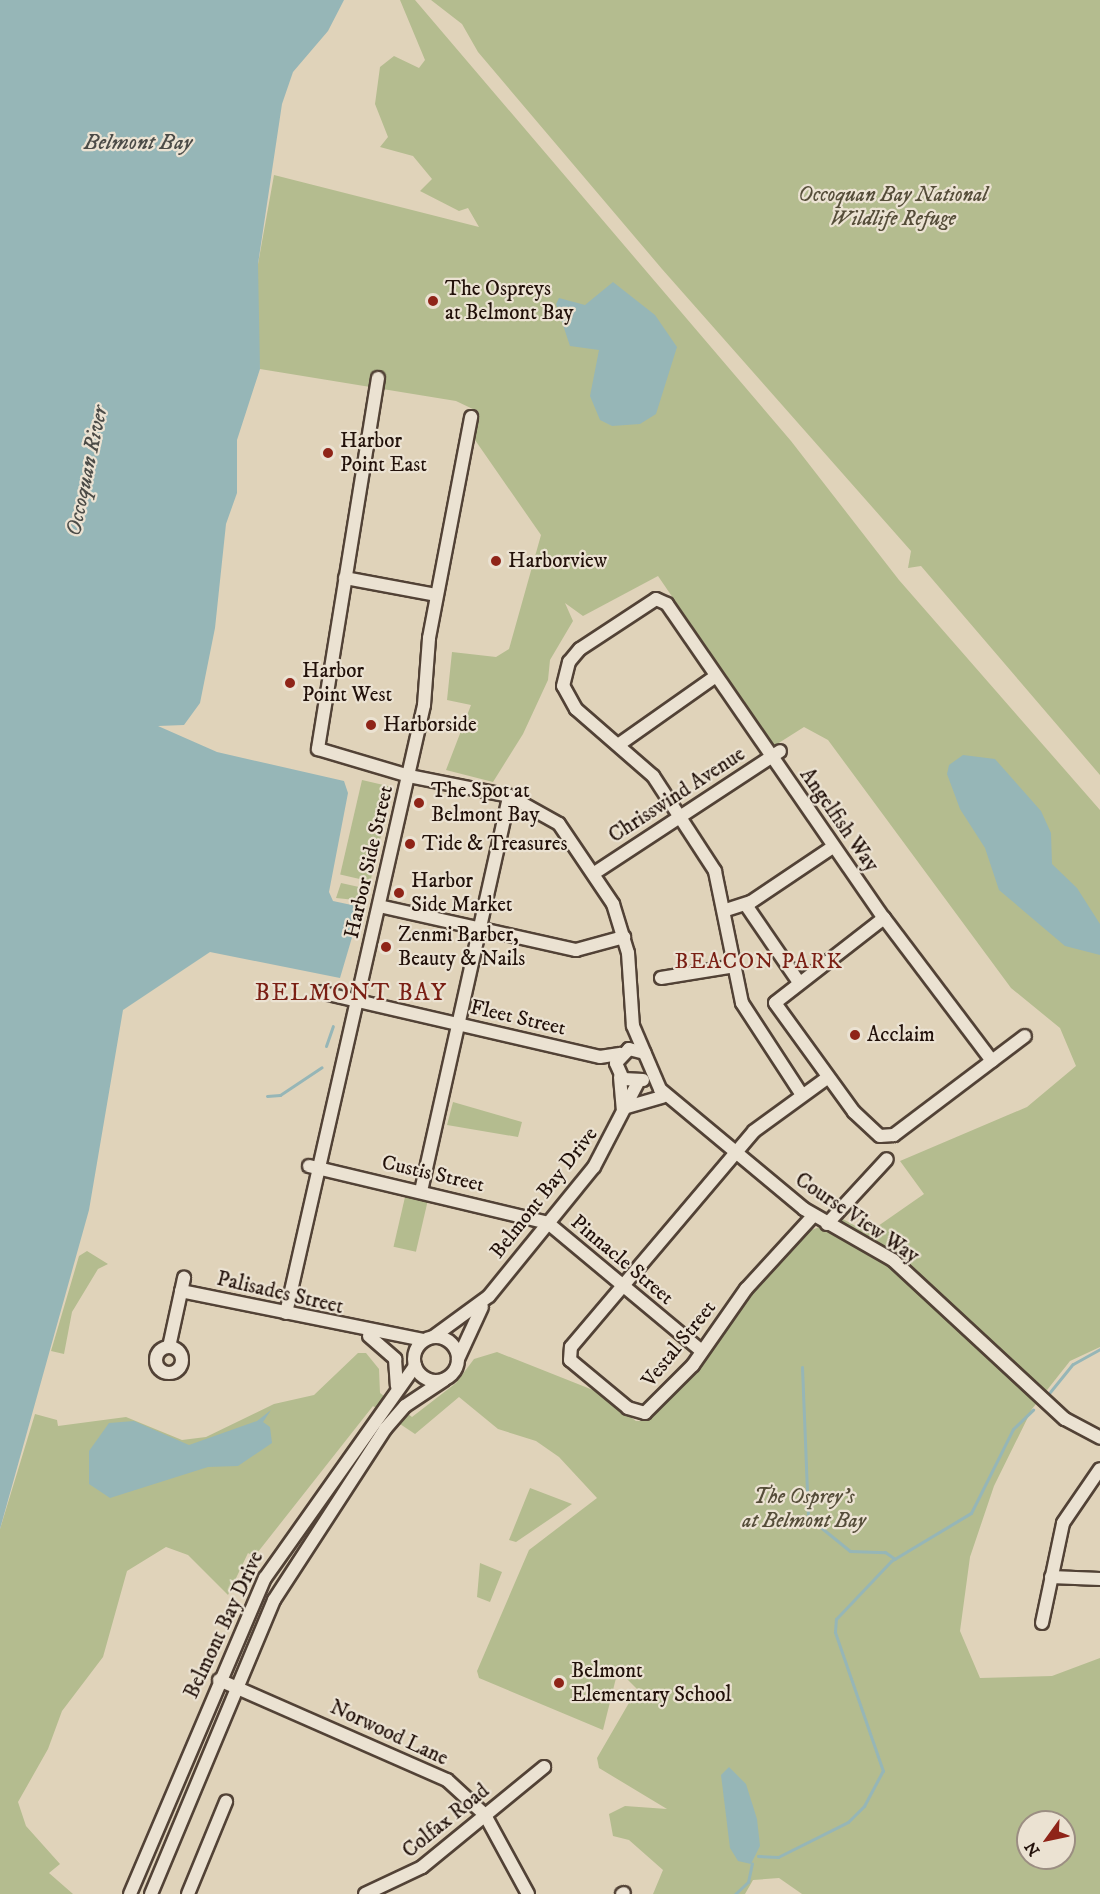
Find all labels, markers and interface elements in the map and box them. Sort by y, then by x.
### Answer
water label: Belmont Bay [84,130,192,156]
park label: Occoquan Bay National Wildlife Refuge [798,182,988,232]
place label: The Ospreys at Belmont Bay [445,276,574,326]
marker: The Ospreys at Belmont Bay [426,294,440,308]
water label: Occoquan River [60,404,114,538]
place label: Harbor Point East [340,428,427,478]
marker: Harbor Point East [321,446,335,460]
place label: Harborview [508,548,607,574]
marker: Harborview [489,554,503,568]
place label: Harbor Point West [302,658,392,708]
marker: Harbor Point West [283,676,297,690]
place label: Harborside [383,712,477,738]
marker: Harborside [364,718,378,732]
street label: Chrisswind Avenue [604,742,750,848]
street label: Angelfish Way [794,763,884,877]
place label: The Spot at Belmont Bay [431,778,539,828]
street label: Harbor Side Street [339,783,399,941]
marker: The Spot at Belmont Bay [412,796,426,810]
place label: Tide & Treasures [422,831,567,857]
marker: Tide & Treasures [403,837,417,851]
place label: Harbor Side Market [411,868,513,918]
marker: Harbor Side Market [392,886,406,900]
place label: Zenmi Barber, Beauty & Nails [398,922,525,972]
marker: Zenmi Barber, Beauty & Nails [379,940,393,954]
district label: BEACON PARK [675,949,843,975]
district label: BELMONT BAY [255,980,447,1008]
street label: Fleet Street [468,995,568,1041]
place label: Acclaim [867,1022,935,1048]
marker: Acclaim [848,1028,862,1042]
street label: Belmont Bay Drive [485,1122,603,1264]
street label: Custis Street [379,1150,487,1198]
street label: Course View Way [790,1167,924,1269]
street label: Pinnacle Street [565,1210,679,1310]
street label: Palisades Street [214,1266,346,1320]
street label: Vestal Street [636,1296,722,1392]
park label: The Osprey's at Belmont Bay [742,1484,866,1534]
street label: Belmont Bay Drive [179,1547,269,1703]
place label: Belmont Elementary School [571,1658,732,1708]
marker: Belmont Elementary School [552,1676,566,1690]
street label: Norwood Lane [326,1695,452,1771]
street label: Colfax Road [398,1778,494,1864]
north arrow [1016,1810,1076,1870]
text: N [1021,1838,1045,1860]

